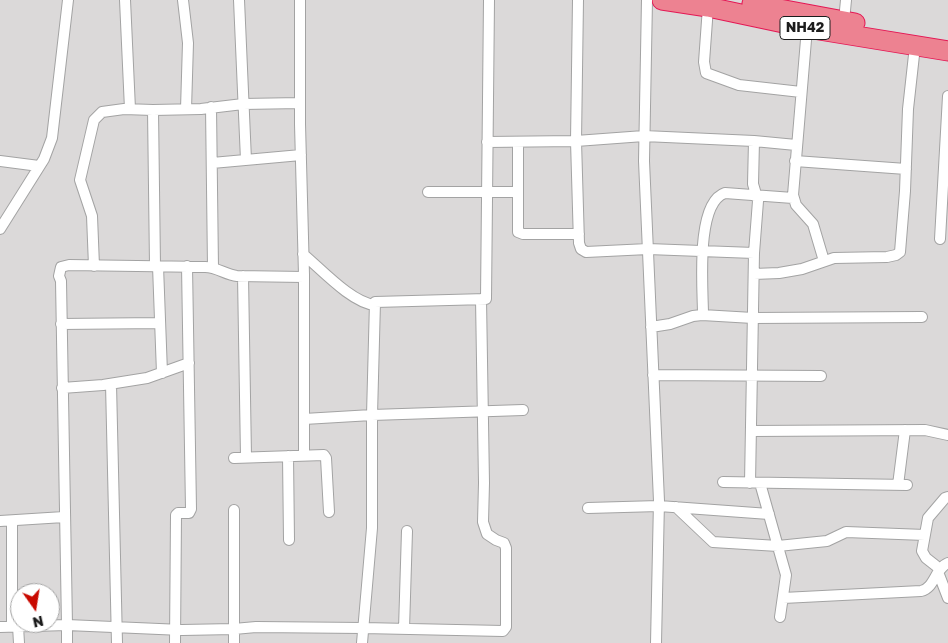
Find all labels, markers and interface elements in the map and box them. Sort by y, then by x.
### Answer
road number: NH42 [780,16,830,40]
north arrow [10,583,60,633]
text: N [31,613,45,632]

